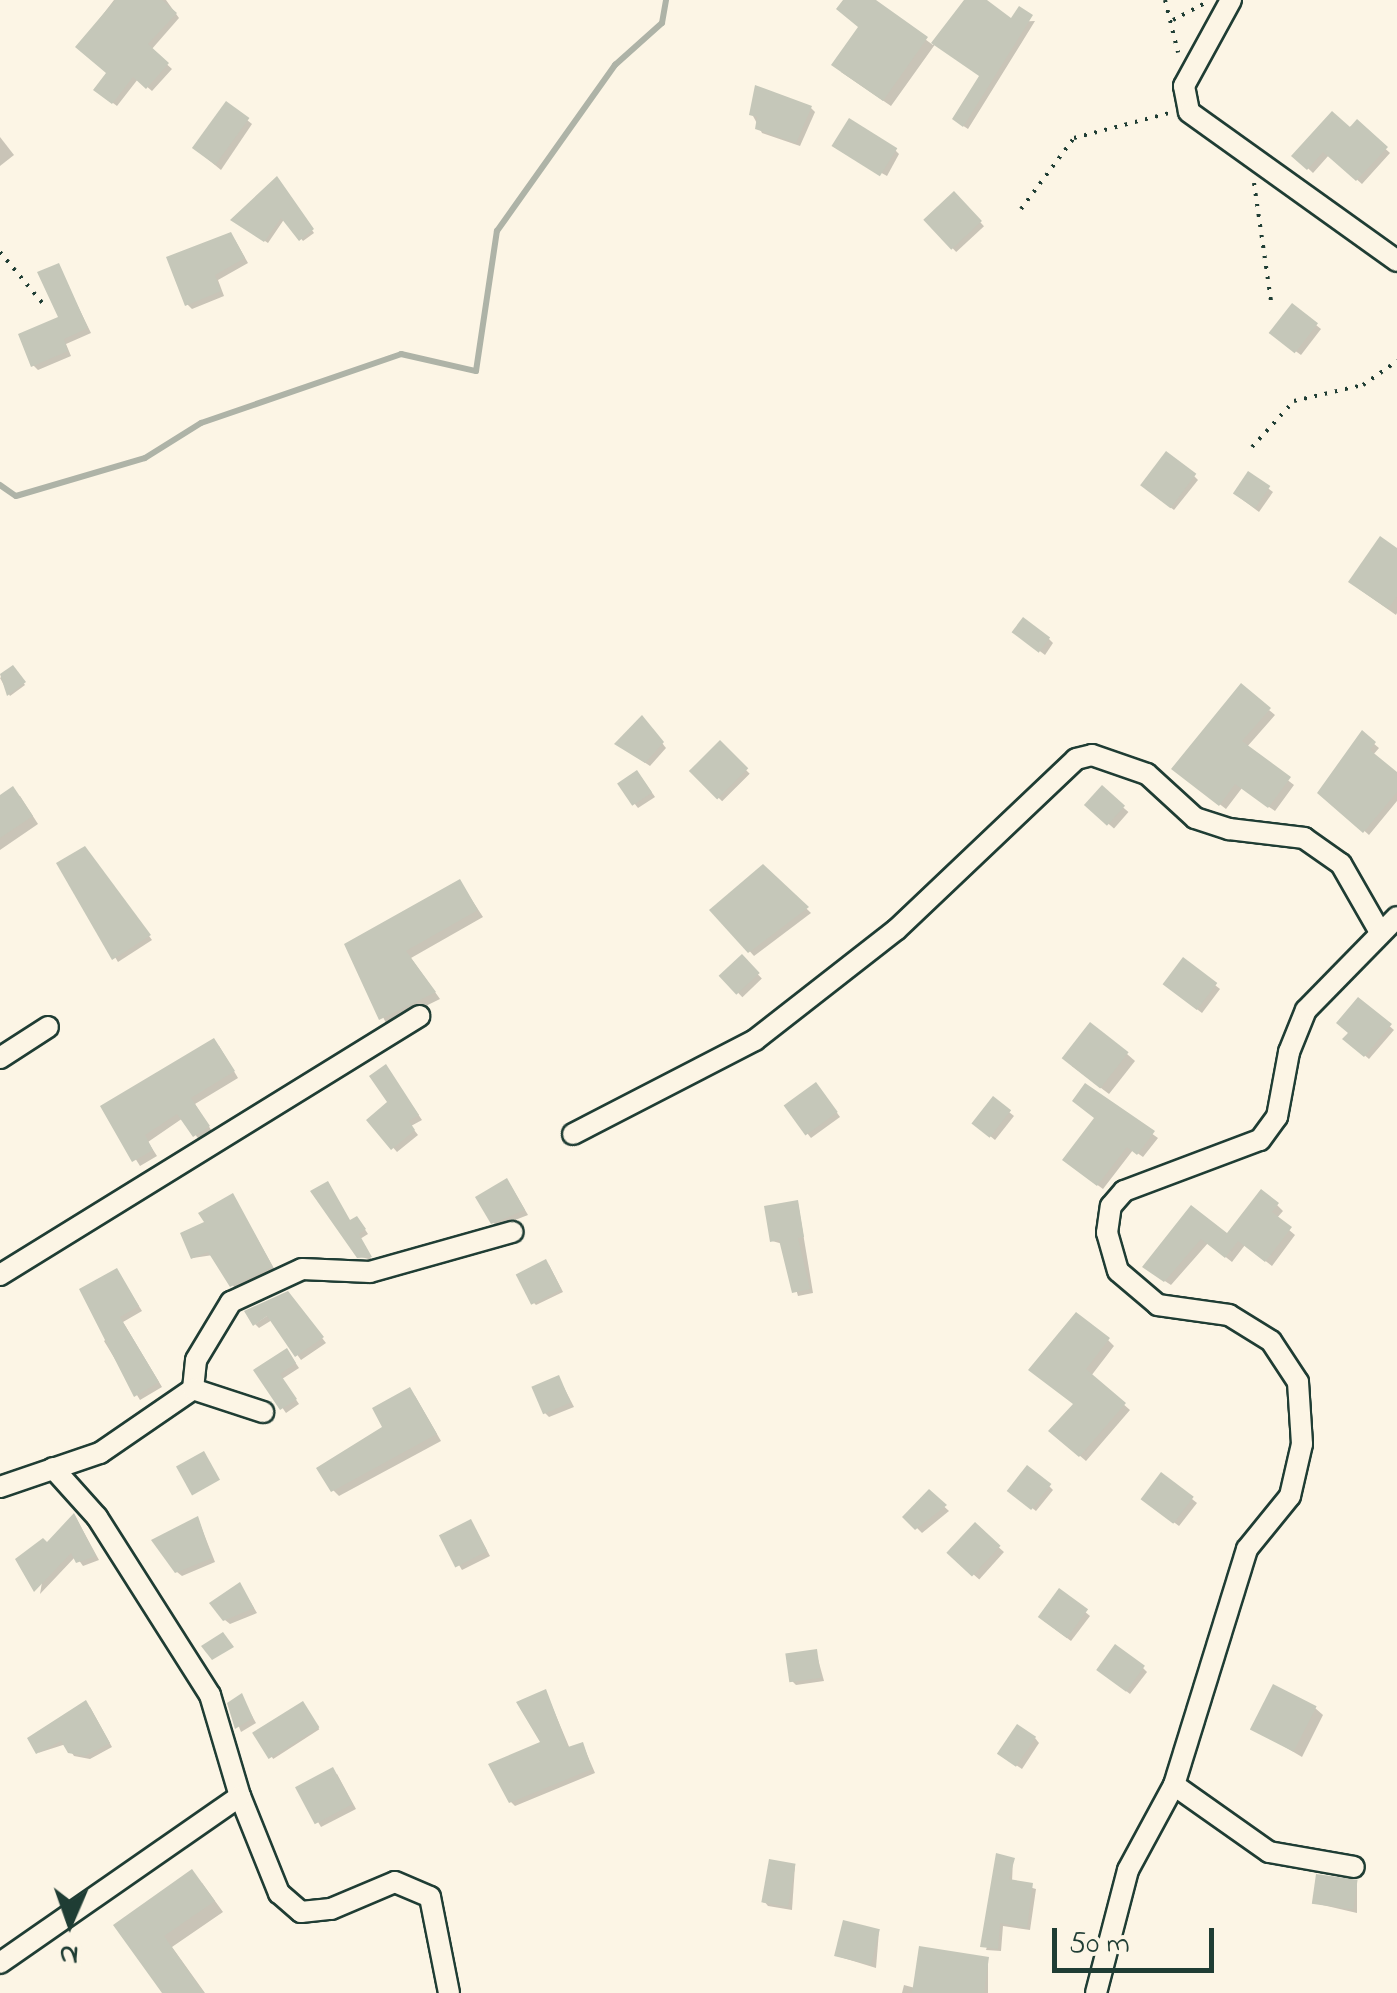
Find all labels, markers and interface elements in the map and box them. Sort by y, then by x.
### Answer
north arrow [20,1873,120,1973]
scale bar [1057,1908,1220,1970]
text: 50 m [1069,1923,1130,1967]
text: N [59,1933,79,1974]

